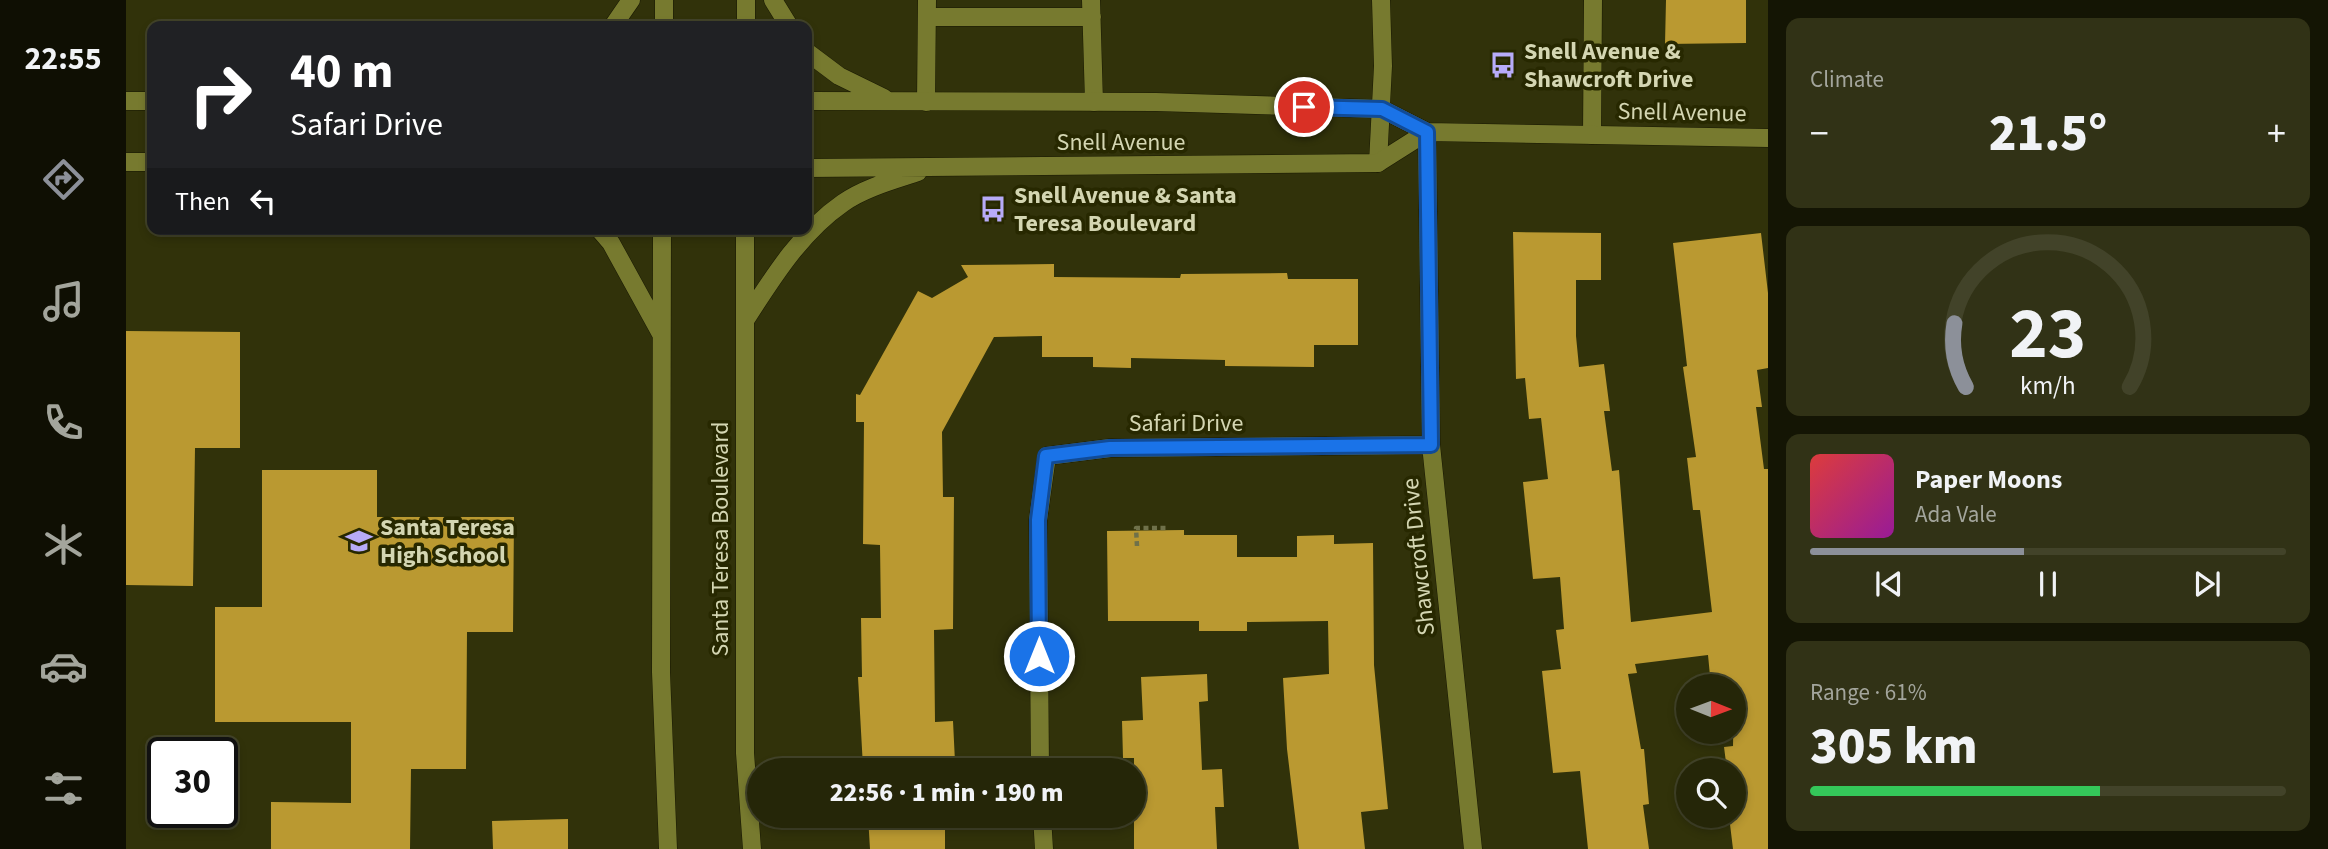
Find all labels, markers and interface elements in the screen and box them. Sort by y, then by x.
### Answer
place label: Snell Avenue & Shawcroft Drive [1524,34,1693,97]
text: 22:55 [24,36,102,82]
text: 40 m [290,37,394,107]
icon: right [175,49,266,140]
bus stop icon: Snell Avenue & Shawcroft Drive [1488,50,1518,80]
text: Climate [1810,63,1884,96]
pin [1274,77,1334,137]
icon: arrive [1285,88,1323,126]
street label: Snell Avenue [1617,94,1747,131]
text: 21.5° [1989,97,2107,171]
text: Safari Drive [290,102,443,148]
text: − [1810,107,1829,161]
text: + [2267,107,2286,161]
street label: Snell Avenue [1057,125,1185,160]
icon: directions [39,155,88,204]
place label: Snell Avenue & Santa Teresa Boulevard [1014,178,1237,241]
icon: left [244,182,282,220]
text: Then [175,183,230,220]
bus stop icon: Snell Avenue & Santa Teresa Boulevard [978,194,1008,224]
icon: music [39,277,88,326]
text: 23 [2010,282,2086,386]
text: km/h [2020,367,2076,403]
icon: phone [39,398,88,447]
street label: Safari Drive [1129,406,1243,441]
street label: Santa Teresa Boulevard [703,421,738,657]
text: Paper Moons [1915,461,2062,498]
street label: Shawcroft Drive [1393,476,1444,637]
text: Ada Vale [1915,498,1997,531]
place label: Santa Teresa High School [380,510,515,573]
icon: climate [39,520,88,569]
school or university icon: Santa Teresa High School [344,526,374,556]
icon: previous [1870,565,1908,603]
icon: pause [2029,565,2067,603]
icon: next [2188,565,2226,603]
position arrow [1002,619,1076,693]
icon: car [39,642,88,691]
north arrow [1676,674,1746,744]
map controls [1676,674,1746,828]
text: Range · 61% [1810,676,1927,709]
text: 305 km [1810,710,1978,784]
speed limit sign: 30 [147,737,238,828]
button: search [1676,758,1746,828]
icon: filters [39,764,88,813]
text: 22:56 · 1 min · 190 m [830,774,1063,811]

